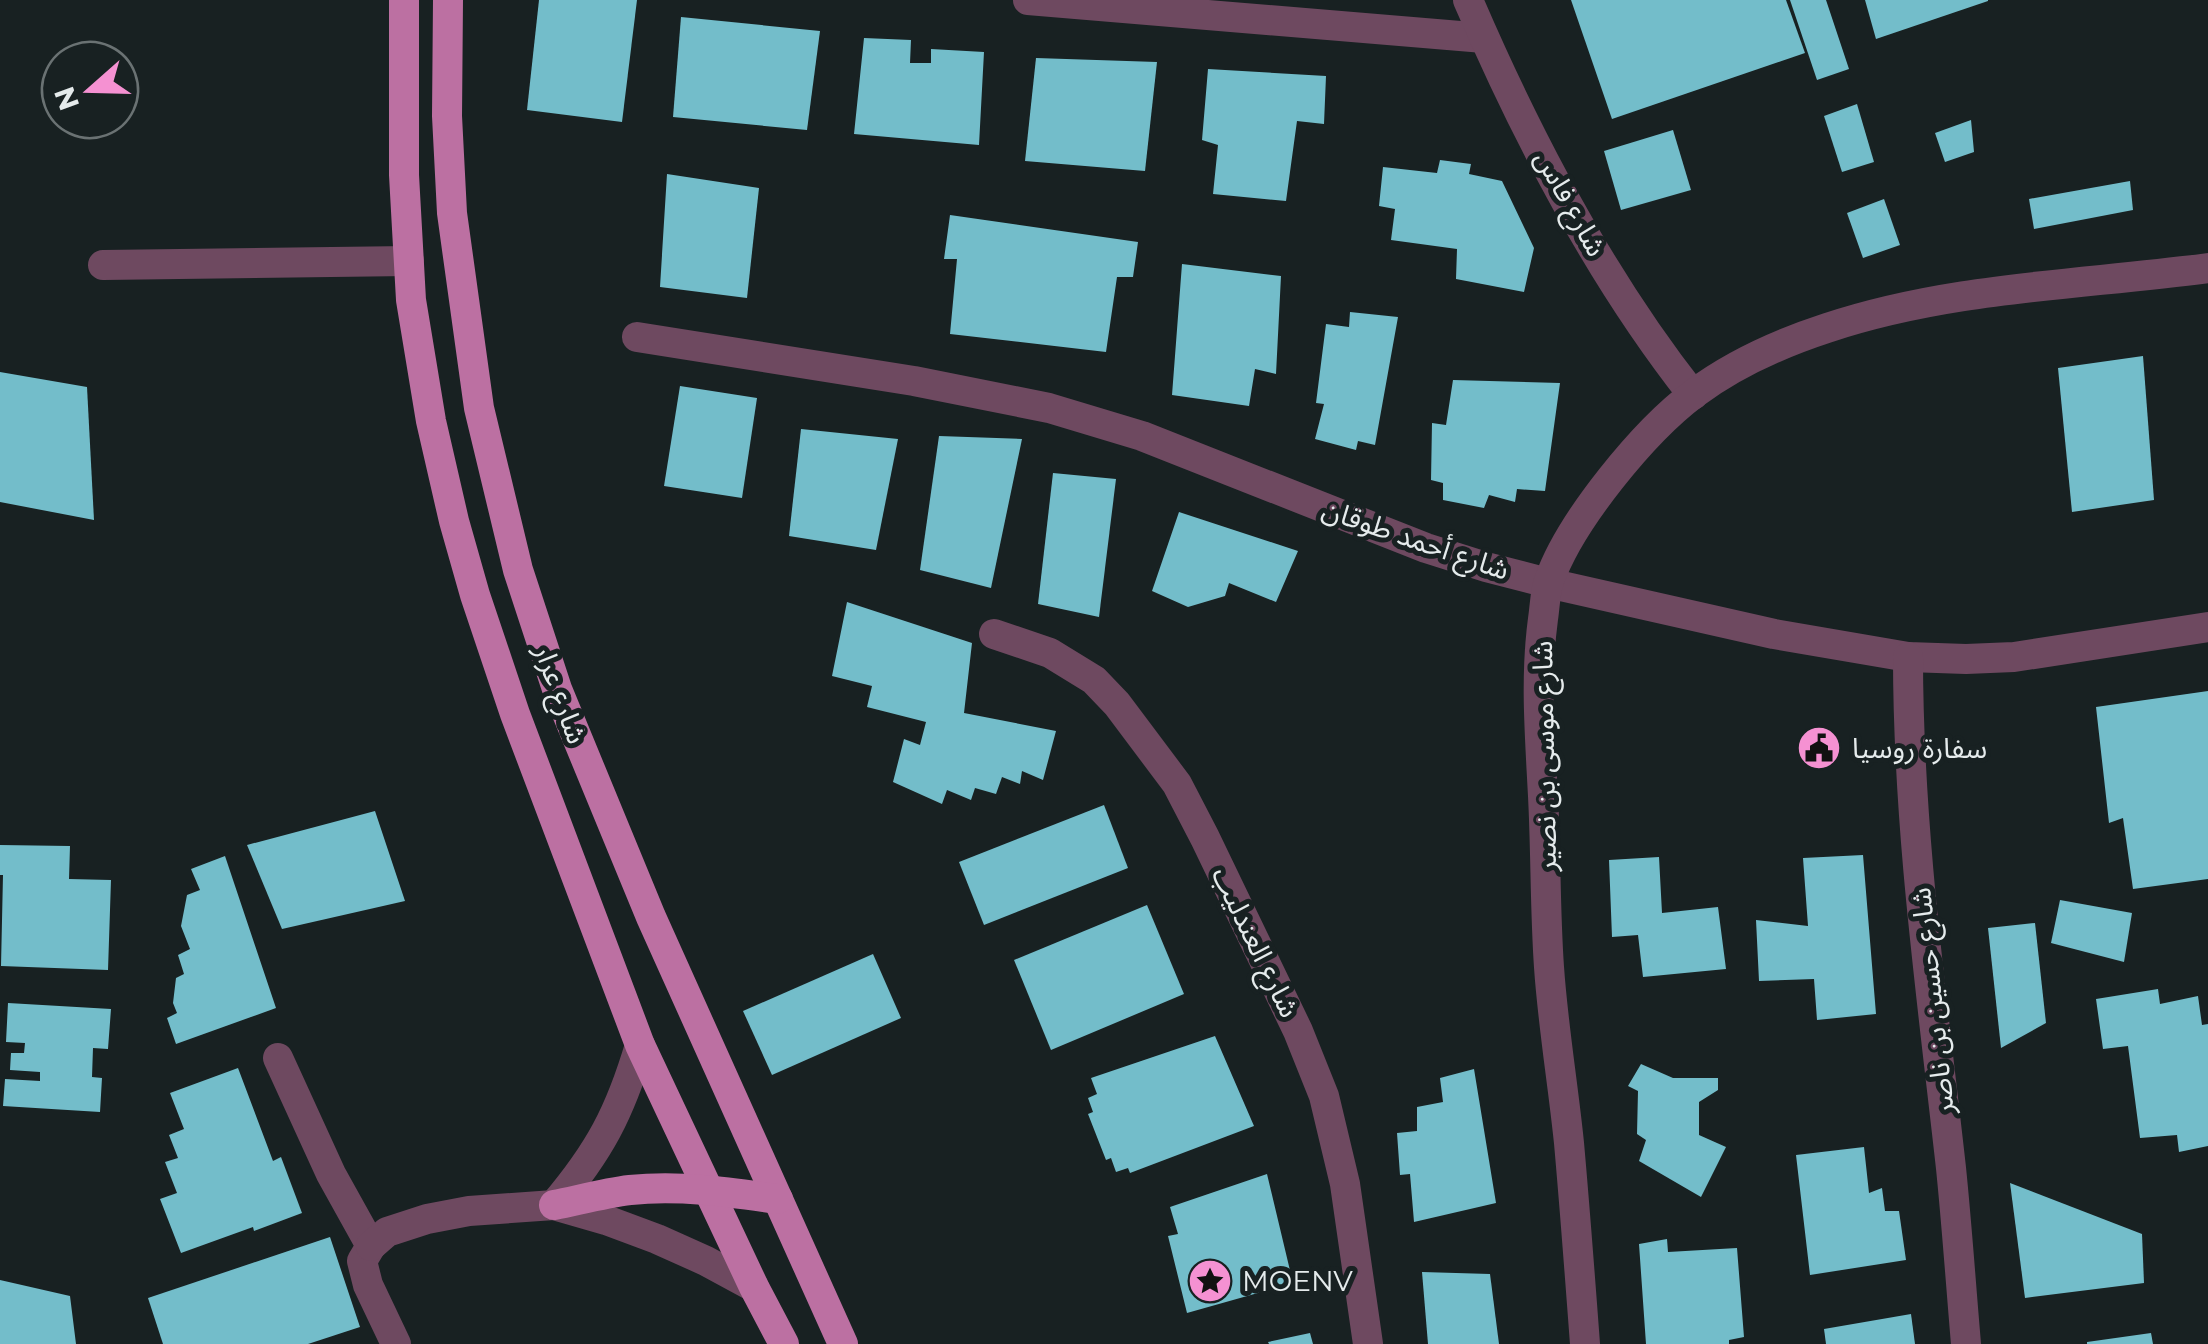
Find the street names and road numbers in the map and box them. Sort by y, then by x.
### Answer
street label: شارع فاس [1524,144,1614,264]
street label: شارع أحمد طوقان [1317,491,1514,591]
street label: شارع عرار [523,639,595,750]
street label: شارع موسى بن نصير [1525,640,1567,873]
street label: شارع العندليب [1201,861,1307,1025]
street label: شارع حسين بن ناصر [1903,886,1965,1117]

